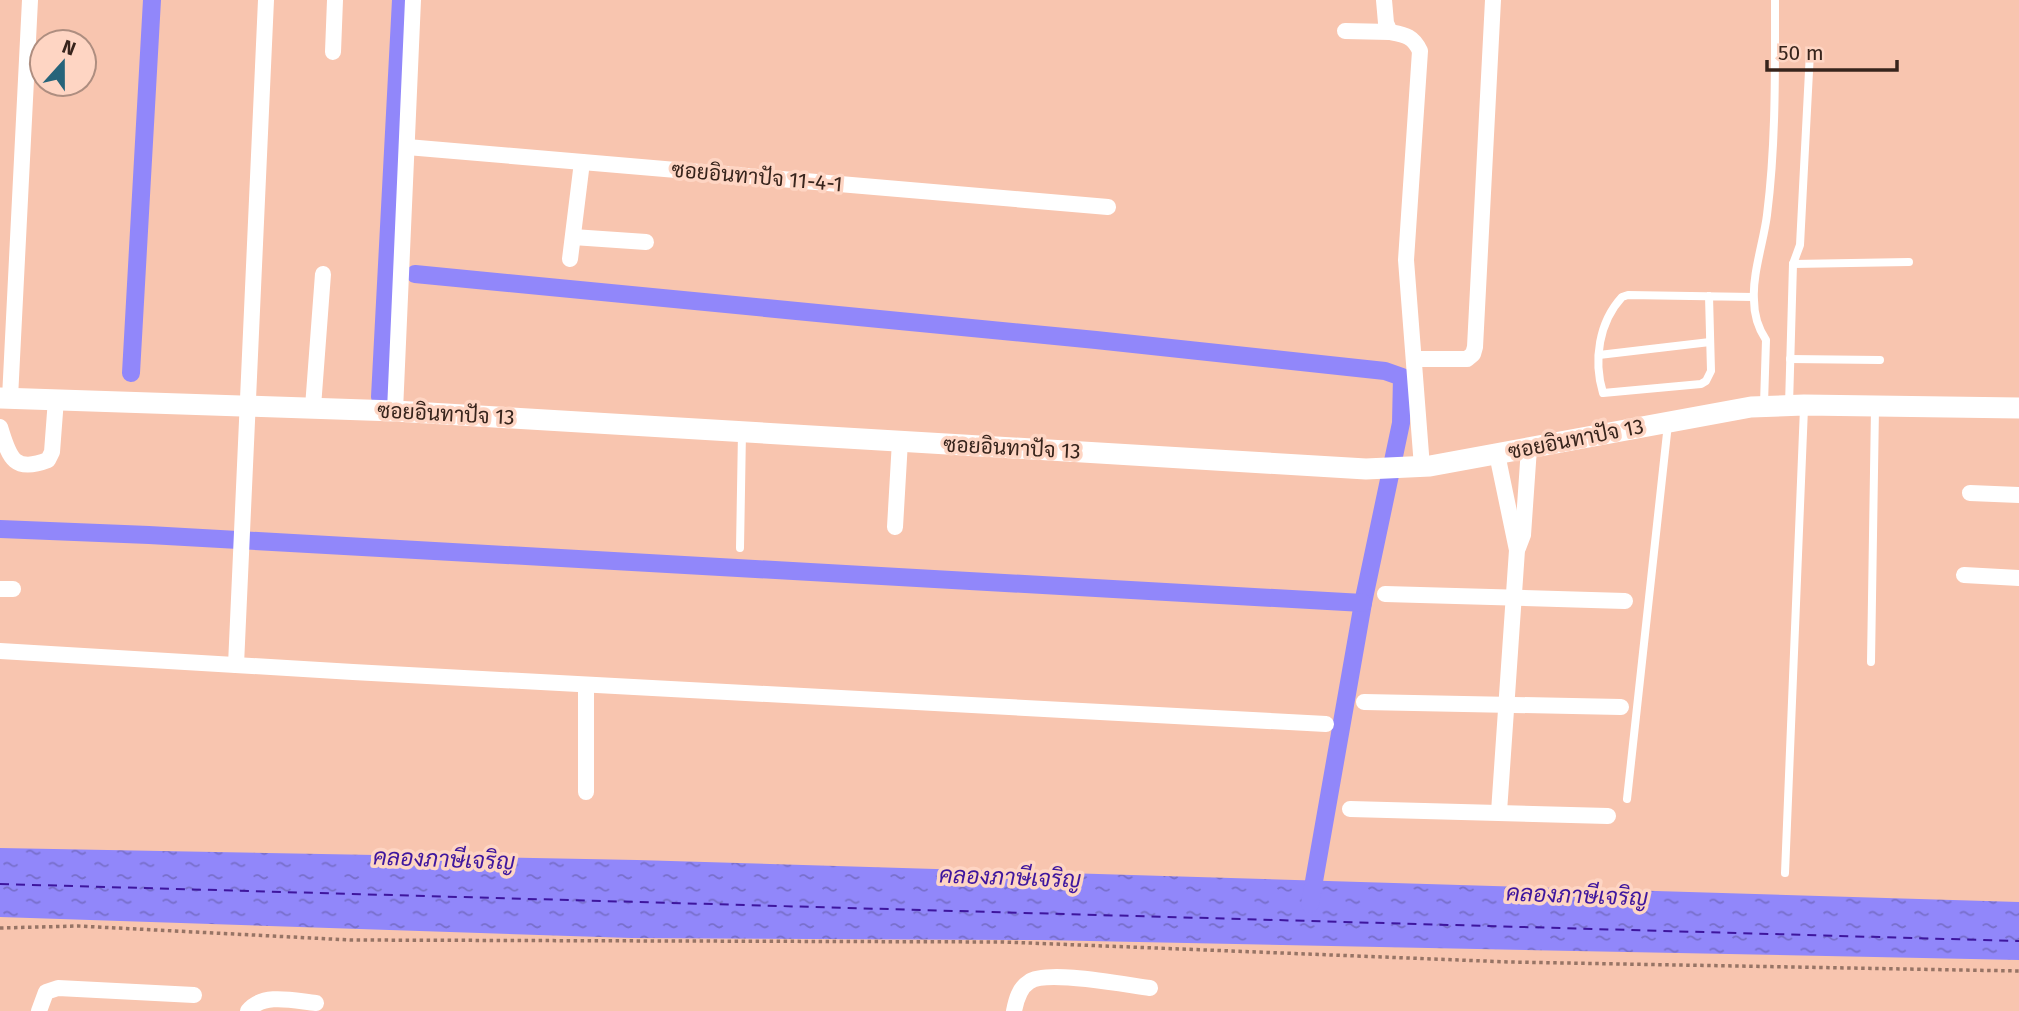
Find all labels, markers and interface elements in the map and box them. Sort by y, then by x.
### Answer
north arrow [28,28,98,98]
scale bar [1767,28,1896,72]
text: N [59,35,79,61]
text: 50 m [1778,40,1824,66]
street label: ซอยอินทาปัจ 11-4-1 [671,157,843,197]
street label: ซอยอินทาปัจ 13 [377,397,515,431]
street label: ซอยอินทาปัจ 13 [1506,413,1646,465]
street label: ซอยอินทาปัจ 13 [943,431,1081,465]
water label: คลองภาษีเจริญ [372,842,516,875]
water label: คลองภาษีเจริญ [938,860,1082,893]
water label: คลองภาษีเจริญ [1505,878,1649,911]

